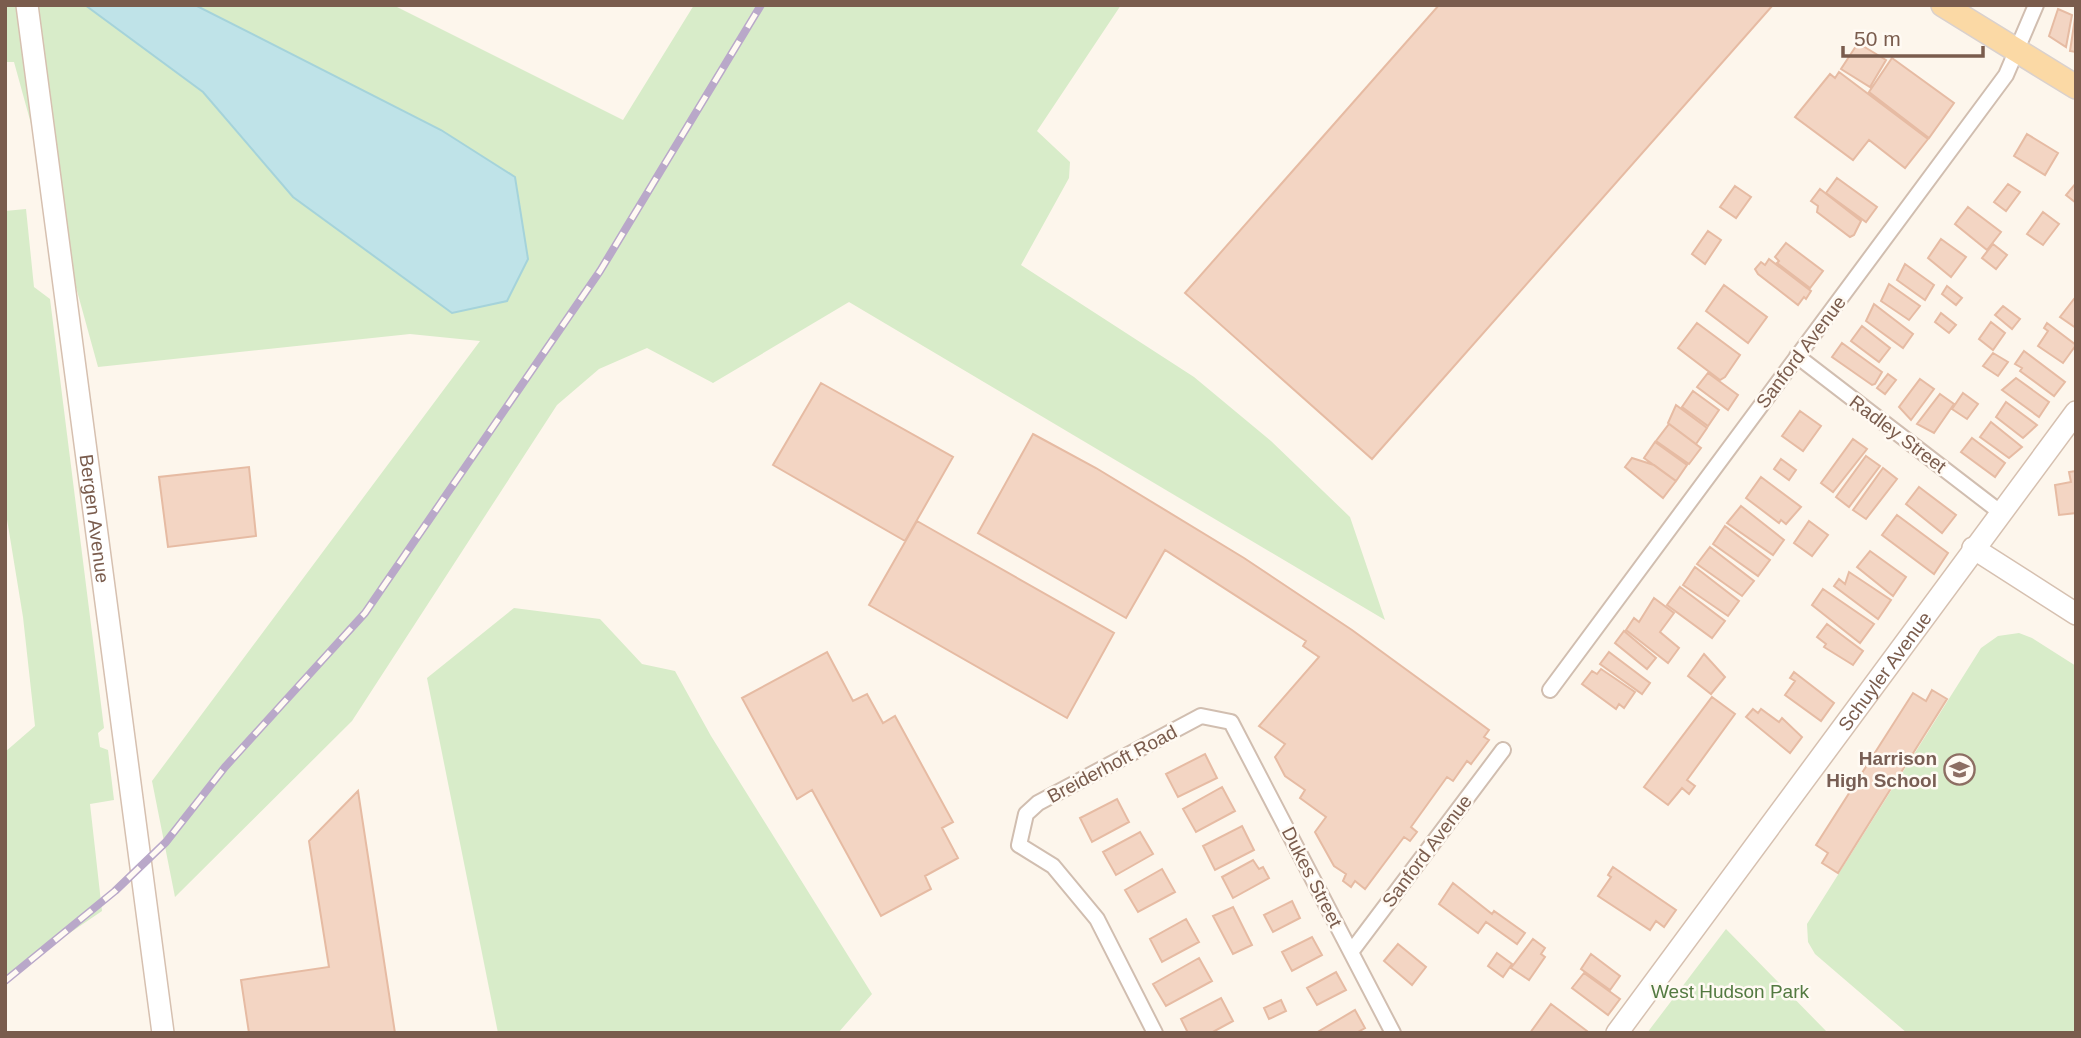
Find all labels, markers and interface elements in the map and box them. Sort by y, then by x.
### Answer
scale bar [1843,14,1983,58]
text: 50 m [1854,27,1901,50]
street label: Sanford Avenue [1752,292,1850,412]
street label: Radley Street [1846,391,1951,477]
street label: Bergen Avenue [76,453,114,584]
street label: Schuyler Avenue [1834,608,1935,735]
street label: Breiderhoft Road [1044,721,1180,807]
place label: Harrison High School [1826,748,1937,791]
school or university icon: Harrison High School [1943,752,1977,786]
street label: Sanford Avenue [1378,791,1476,911]
street label: Dukes Street [1278,823,1347,931]
park label: West Hudson Park [1651,981,1810,1002]

